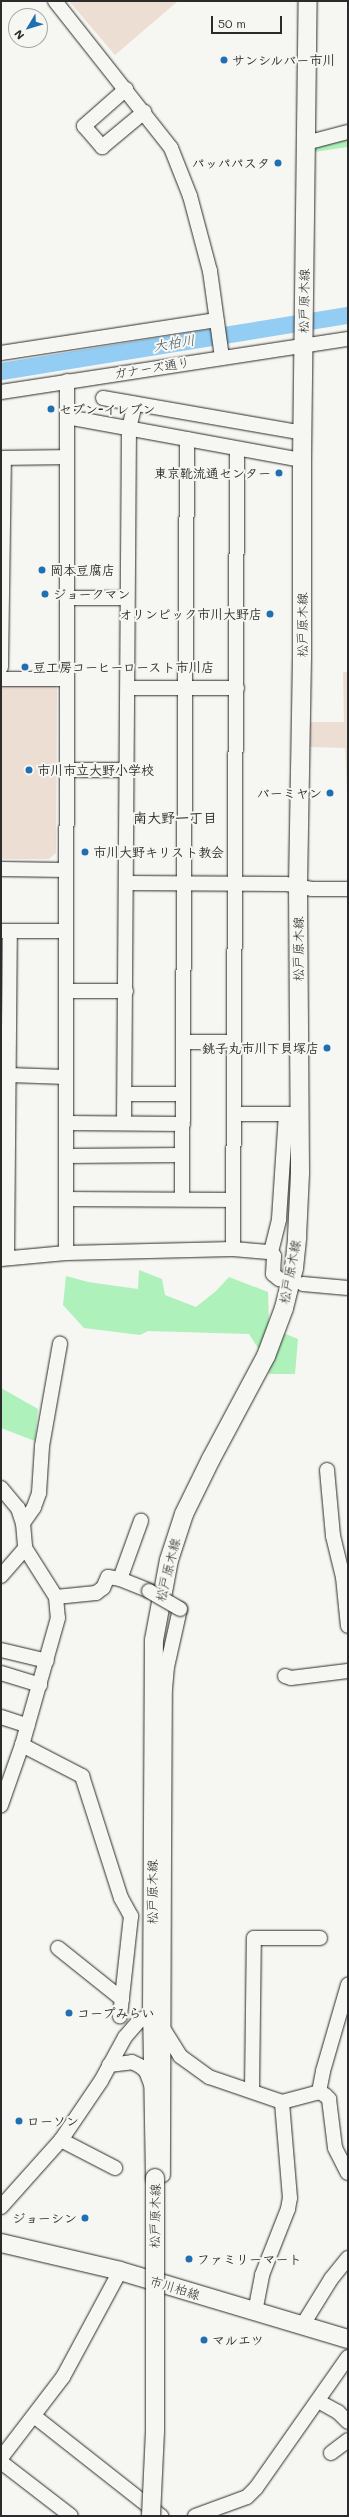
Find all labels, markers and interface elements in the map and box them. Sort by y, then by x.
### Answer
north arrow [8,8,48,48]
scale bar [213,8,284,34]
text: 50 m [218,15,246,31]
text: N [10,27,27,43]
place label: サンシルバー市川 [232,52,336,68]
marker: サンシルバー市川 [219,55,229,65]
place label: パッパパスタ [192,155,270,171]
marker: パッパパスタ [273,158,283,168]
street label: 松戸原木線 [296,268,312,334]
water label: 大柏川 [152,331,196,355]
street label: ガナーズ通り [112,354,192,382]
place label: セブン-イレブン [59,401,155,417]
marker: セブン-イレブン [46,404,56,414]
place label: 東京靴流通センター [154,465,271,481]
marker: 東京靴流通センター [274,468,284,478]
place label: 岡本豆腐店 [50,562,115,578]
marker: 岡本豆腐店 [37,565,47,575]
place label: ジョークマン [53,586,130,602]
marker: ジョークマン [40,589,50,599]
street label: 松戸原木線 [294,593,310,657]
place label: オリンピック市川大野店 [119,606,262,622]
marker: オリンピック市川大野店 [265,609,275,619]
place label: 豆工房コーヒーロースト市川店 [33,659,215,675]
marker: 豆工房コーヒーロースト市川店 [20,662,30,672]
place label: 市川市立大野小学校 [37,762,154,778]
marker: 市川市立大野小学校 [24,765,34,775]
place label: バーミヤン [257,785,322,801]
marker: バーミヤン [325,788,335,798]
district label: 南大野一丁目 [133,810,217,826]
place label: 市川大野キリスト教会 [93,844,223,860]
marker: 市川大野キリスト教会 [80,847,90,857]
street label: 松戸原木線 [290,917,306,981]
place label: 銚子丸市川下貝塚店 [202,1040,319,1056]
marker: 銚子丸市川下貝塚店 [322,1043,332,1053]
street label: 松戸原木線 [276,1239,304,1305]
street label: 松戸原木線 [153,1537,183,1603]
street label: 松戸原木線 [144,1860,160,1924]
place label: コープみらい [77,2005,155,2021]
marker: コープみらい [64,2008,74,2018]
place label: ローソン [27,2113,79,2129]
marker: ローソン [14,2116,24,2126]
street label: 松戸原木線 [147,2183,163,2249]
place label: ジョーシン [13,2210,77,2226]
marker: ジョーシン [80,2213,90,2223]
place label: ファミリーマート [197,2251,301,2267]
marker: ファミリーマート [184,2254,194,2264]
street label: 市川柏線 [148,2273,202,2303]
place label: マルエツ [212,2332,264,2348]
marker: マルエツ [199,2335,209,2345]

